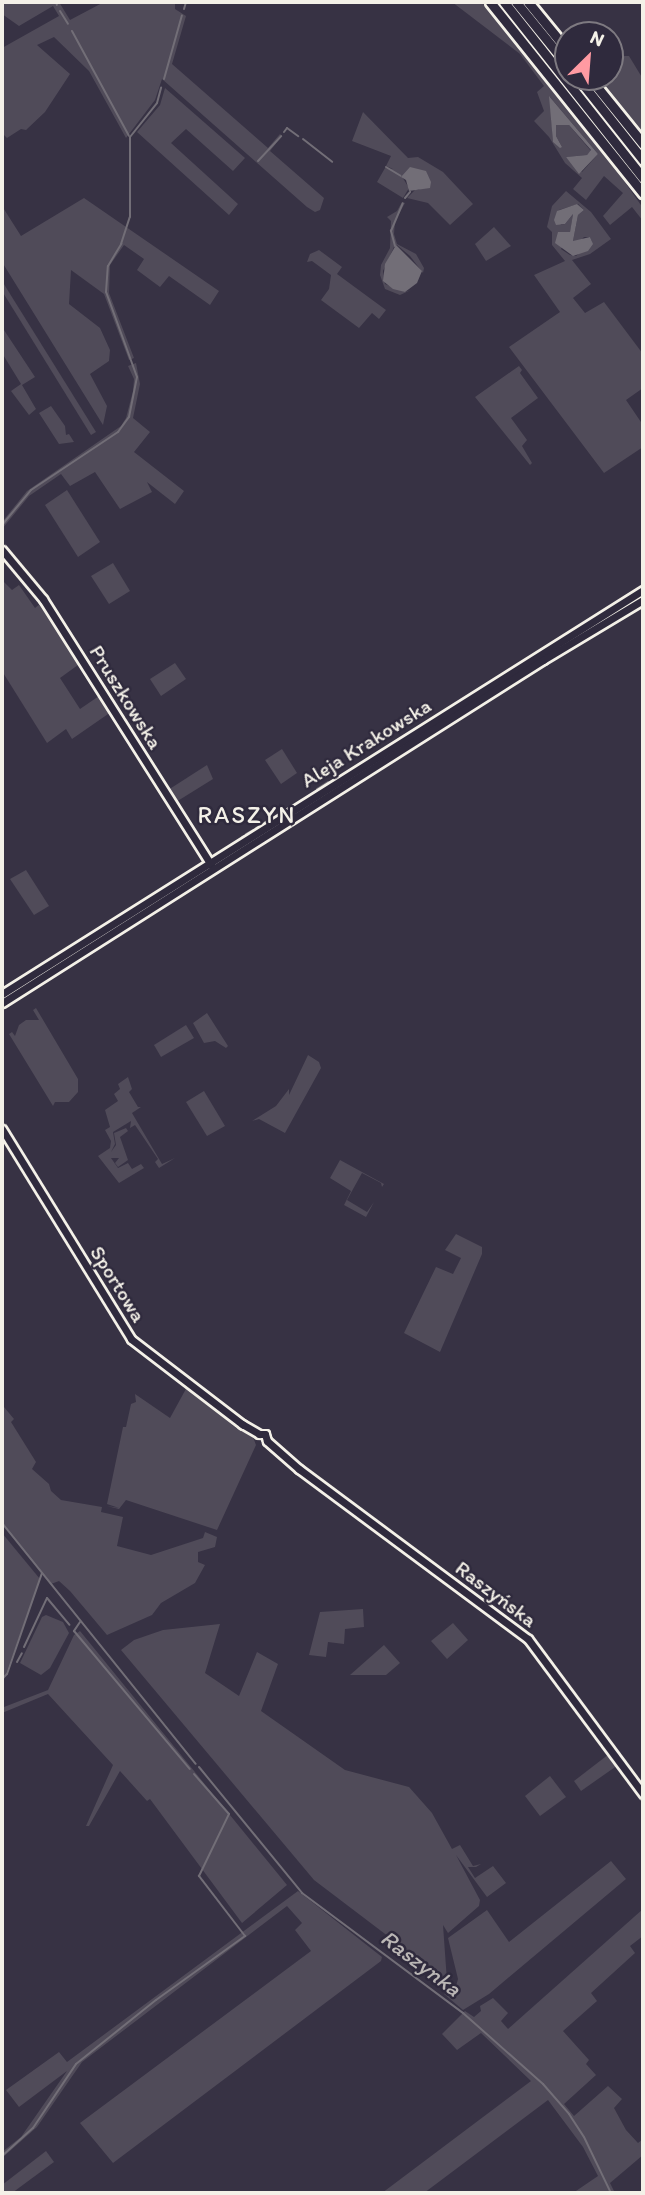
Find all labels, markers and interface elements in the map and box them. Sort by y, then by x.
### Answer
north arrow [554,21,624,91]
text: N [587,25,608,51]
street label: Pruszkowska [84,640,168,754]
street label: Aleja Krakowska [296,693,436,793]
district label: RASZYN [198,801,296,829]
street label: Sportowa [85,1241,151,1327]
street label: Raszyńska [450,1555,542,1633]
water label: Raszynka [375,1924,467,2002]

